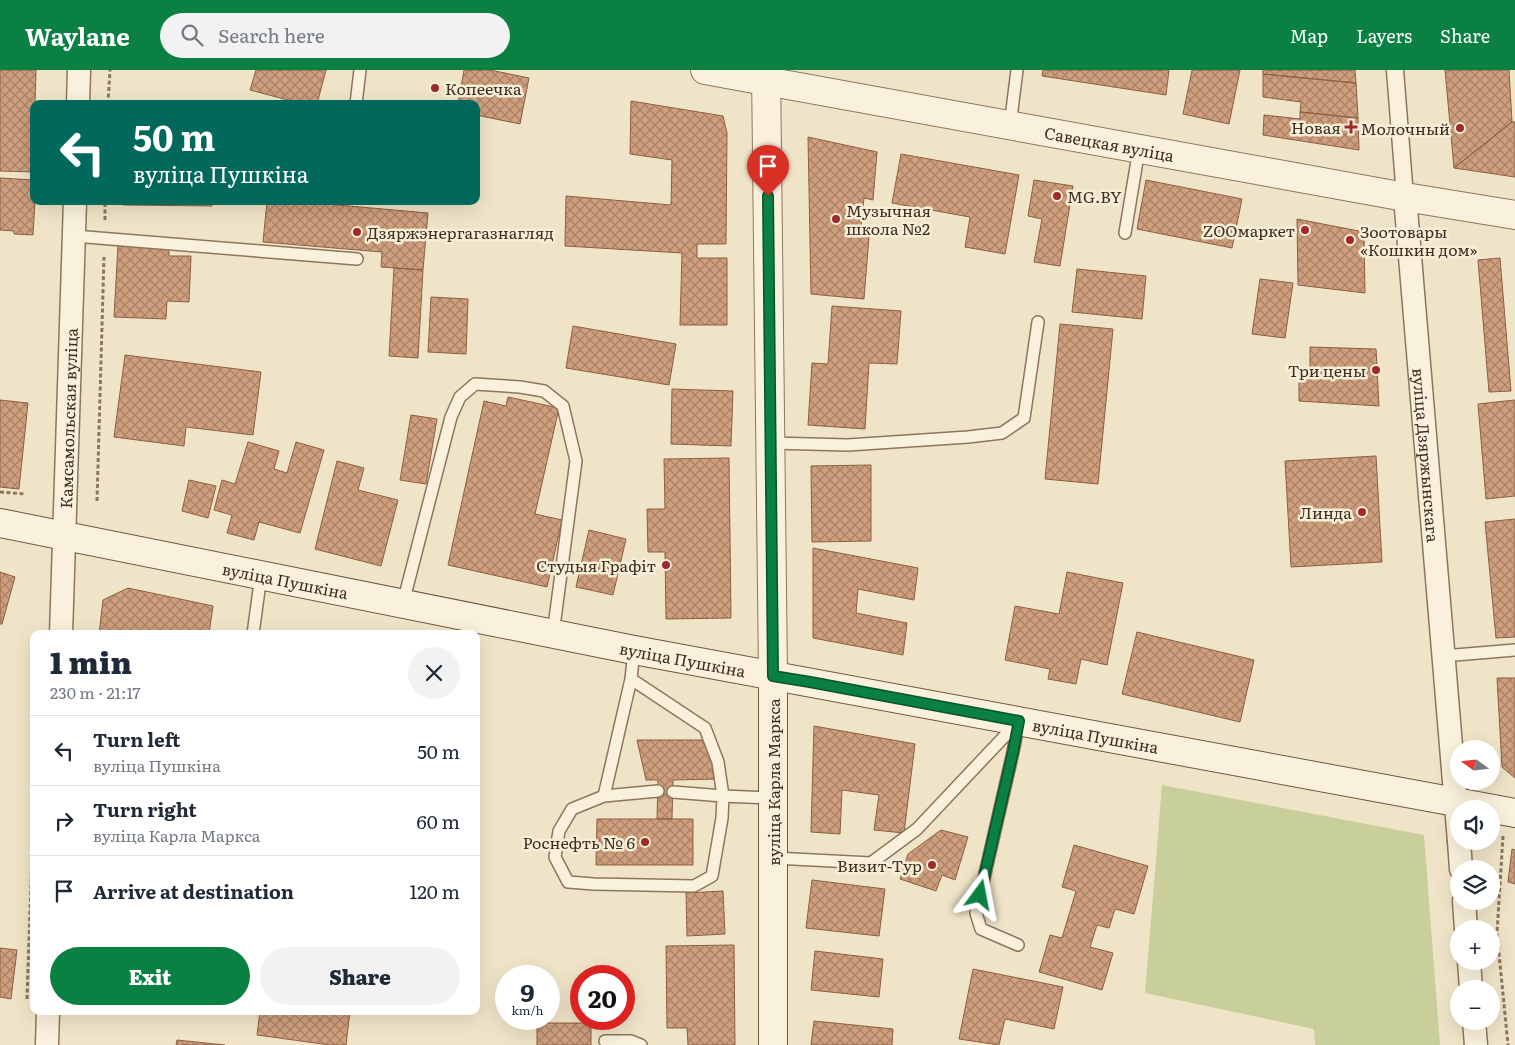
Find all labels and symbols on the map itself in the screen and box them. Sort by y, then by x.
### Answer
place label: Копеечка [445,76,522,100]
marker: Копеечка [429,82,441,94]
place label: Новая [1291,115,1341,139]
place label: Молочный [1360,116,1450,140]
street label: Савецкая вуліца [1043,120,1176,167]
marker: Новая [1345,121,1357,133]
marker: Молочный [1454,122,1466,134]
pin [747,145,789,196]
place label: MG.BY [1067,184,1122,208]
marker: MG.BY [1051,190,1063,202]
place label: Музычная школа №2 [846,198,931,240]
marker: Музычная школа №2 [830,213,842,225]
place label: ZOOмаркет [1203,218,1295,242]
place label: Зоотовары «Кошкин дом» [1360,219,1478,261]
place label: Дзяржэнергагазнагляд [367,220,554,244]
marker: ZOOмаркет [1299,224,1311,236]
marker: Дзяржэнергагазнагляд [351,226,363,238]
marker: Зоотовары «Кошкин дом» [1344,234,1356,246]
street label: Камсамольская вуліца [53,327,83,509]
place label: Три цены [1288,358,1366,382]
marker: Три цены [1370,364,1382,376]
street label: вуліца Дзяржынскага [1407,367,1446,544]
place label: Линда [1300,500,1352,524]
marker: Линда [1356,506,1368,518]
place label: Студыя Графіт [536,553,656,577]
street label: вуліца Пушкіна [220,556,351,605]
marker: Студыя Графіт [660,559,672,571]
street label: вуліца Пушкіна [617,635,748,682]
street label: вуліца Карла Маркса [761,698,785,866]
street label: вуліца Пушкіна [1031,712,1161,759]
north arrow [1450,740,1500,790]
place label: Роснефть № 6 [523,830,635,854]
marker: Роснефть № 6 [639,836,651,848]
place label: Визит-Тур [837,853,922,877]
marker: Визит-Тур [926,859,938,871]
position arrow [953,868,1005,920]
speed limit sign: 20 [570,965,635,1030]

